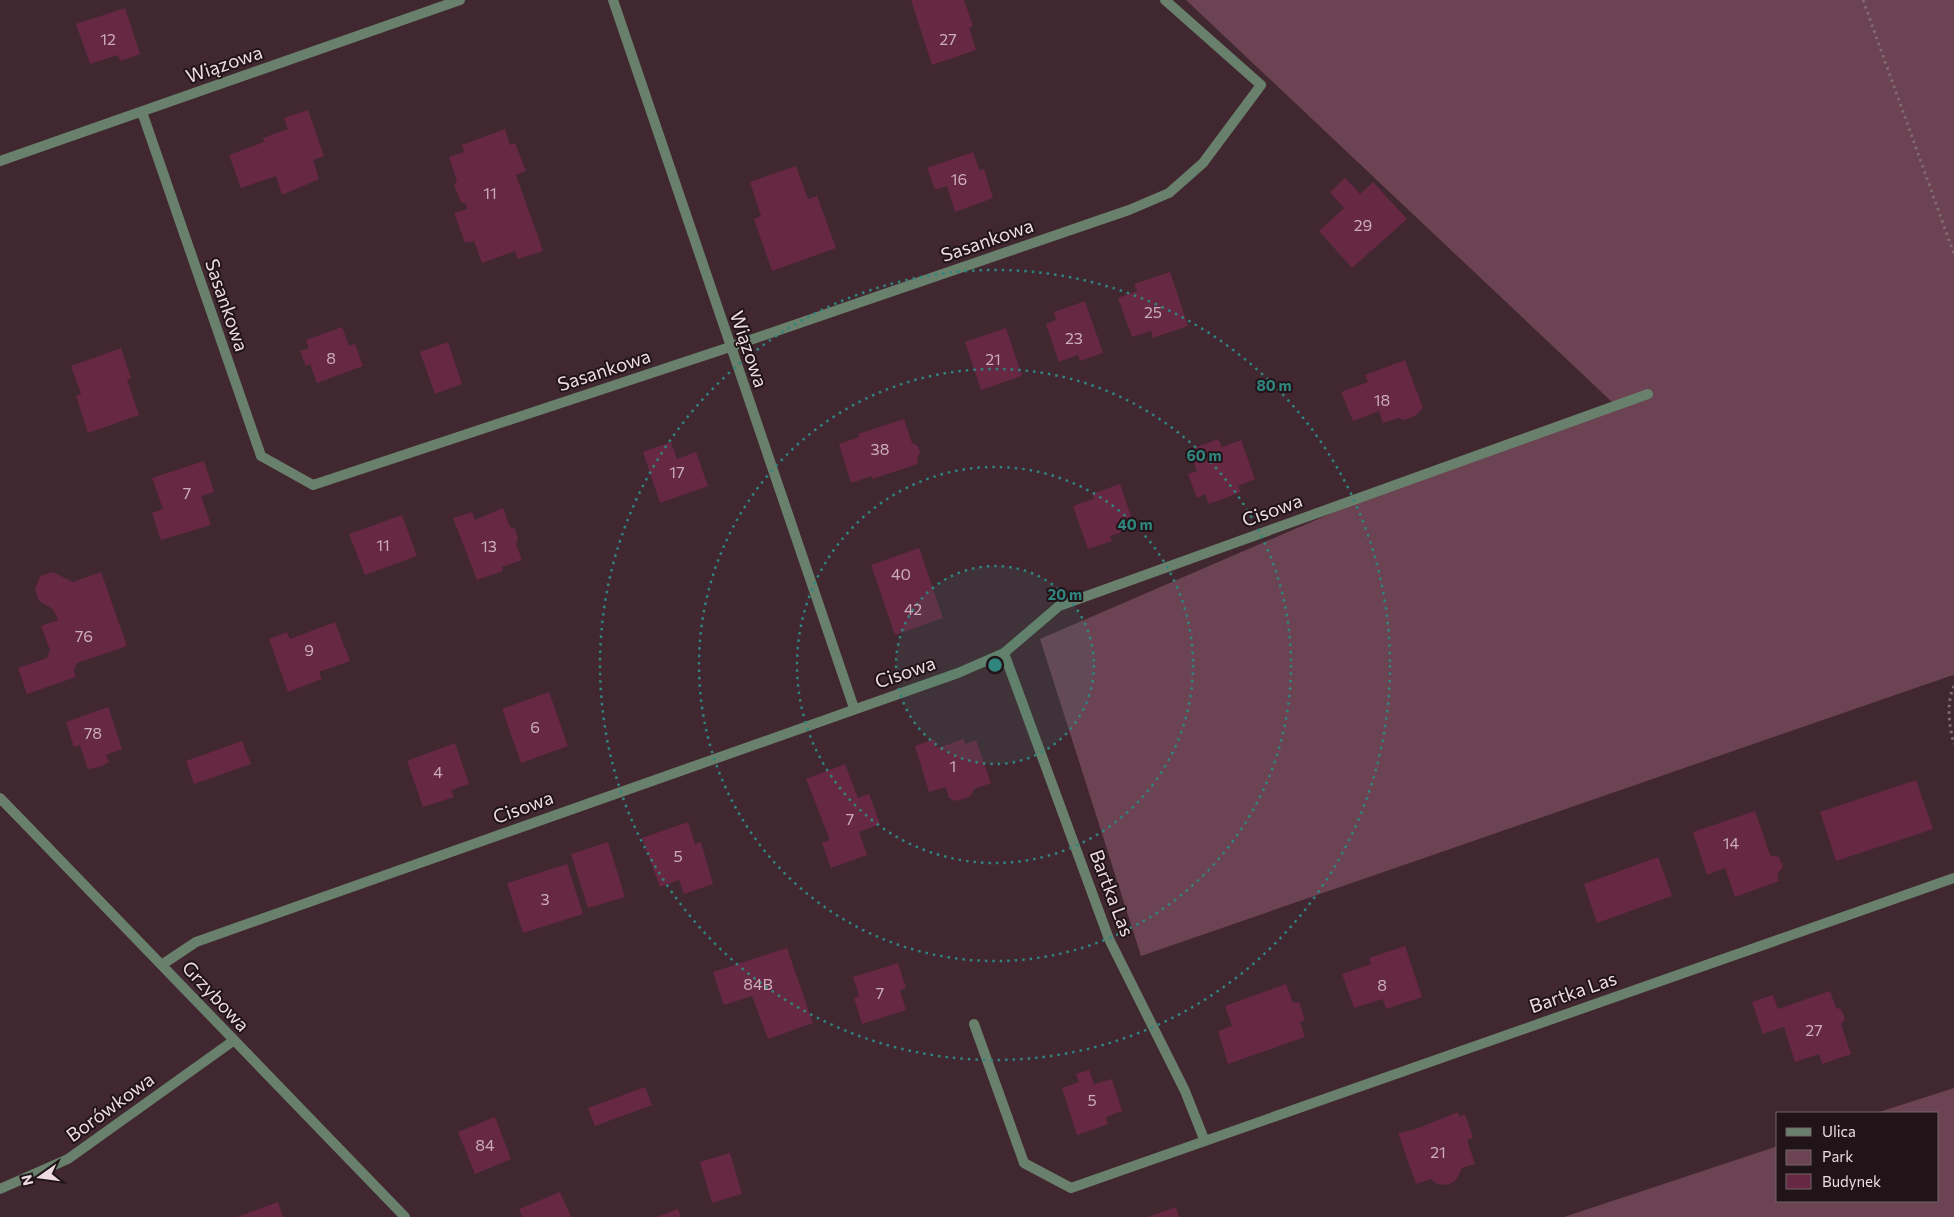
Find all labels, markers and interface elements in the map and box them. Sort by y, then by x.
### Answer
house number: 12 [100,29,116,48]
house number: 27 [939,29,957,48]
street label: Wiązowa [182,40,265,87]
house number: 16 [951,169,967,188]
house number: 11 [483,183,497,202]
street label: Sasankowa [938,213,1036,266]
house number: 29 [1354,215,1372,234]
street label: Sasankowa [201,256,254,354]
house number: 25 [1144,302,1162,321]
street label: Wiązowa [726,307,773,390]
house number: 23 [1065,328,1083,347]
street label: Sasankowa [554,344,653,395]
house number: 8 [326,348,336,367]
house number: 21 [985,349,1001,368]
text: 80 m [1256,376,1292,394]
house number: 18 [1374,390,1390,409]
house number: 38 [871,439,889,458]
text: 60 m [1186,446,1222,464]
house number: 17 [669,462,685,481]
house number: 7 [183,483,191,502]
street label: Cisowa [1239,488,1305,531]
text: 40 m [1117,515,1153,533]
house number: 11 [376,535,390,554]
house number: 13 [481,536,497,555]
house number: 40 [891,564,911,583]
text: 20 m [1048,585,1082,603]
house number: 42 [904,599,922,618]
house number: 76 [75,626,93,645]
house number: 9 [304,640,314,659]
street label: Cisowa [872,650,938,693]
centre of rings [986,656,1004,674]
house number: 6 [530,717,540,736]
house number: 78 [84,723,102,742]
house number: 1 [950,756,956,775]
house number: 4 [433,762,443,781]
street label: Cisowa [490,785,556,828]
house number: 7 [846,809,854,828]
house number: 14 [1723,833,1740,852]
house number: 5 [673,846,683,865]
street label: Bartka Las [1085,846,1139,939]
house number: 3 [540,889,550,908]
street label: Grzybowa [178,956,255,1036]
street label: Bartka Las [1526,966,1620,1017]
house number: 84B [743,974,773,993]
house number: 8 [1377,975,1387,994]
house number: 7 [876,983,884,1002]
house number: 27 [1805,1020,1823,1039]
street label: Borówkowa [61,1067,158,1146]
house number: 5 [1087,1090,1097,1109]
legend [1776,1112,1939,1202]
text: Ulica [1822,1122,1856,1140]
house number: 84 [475,1135,495,1154]
house number: 21 [1430,1142,1446,1161]
text: Park [1822,1147,1853,1165]
north arrow [15,1152,65,1202]
text: Budynek [1822,1172,1881,1190]
text: N [17,1173,36,1187]

